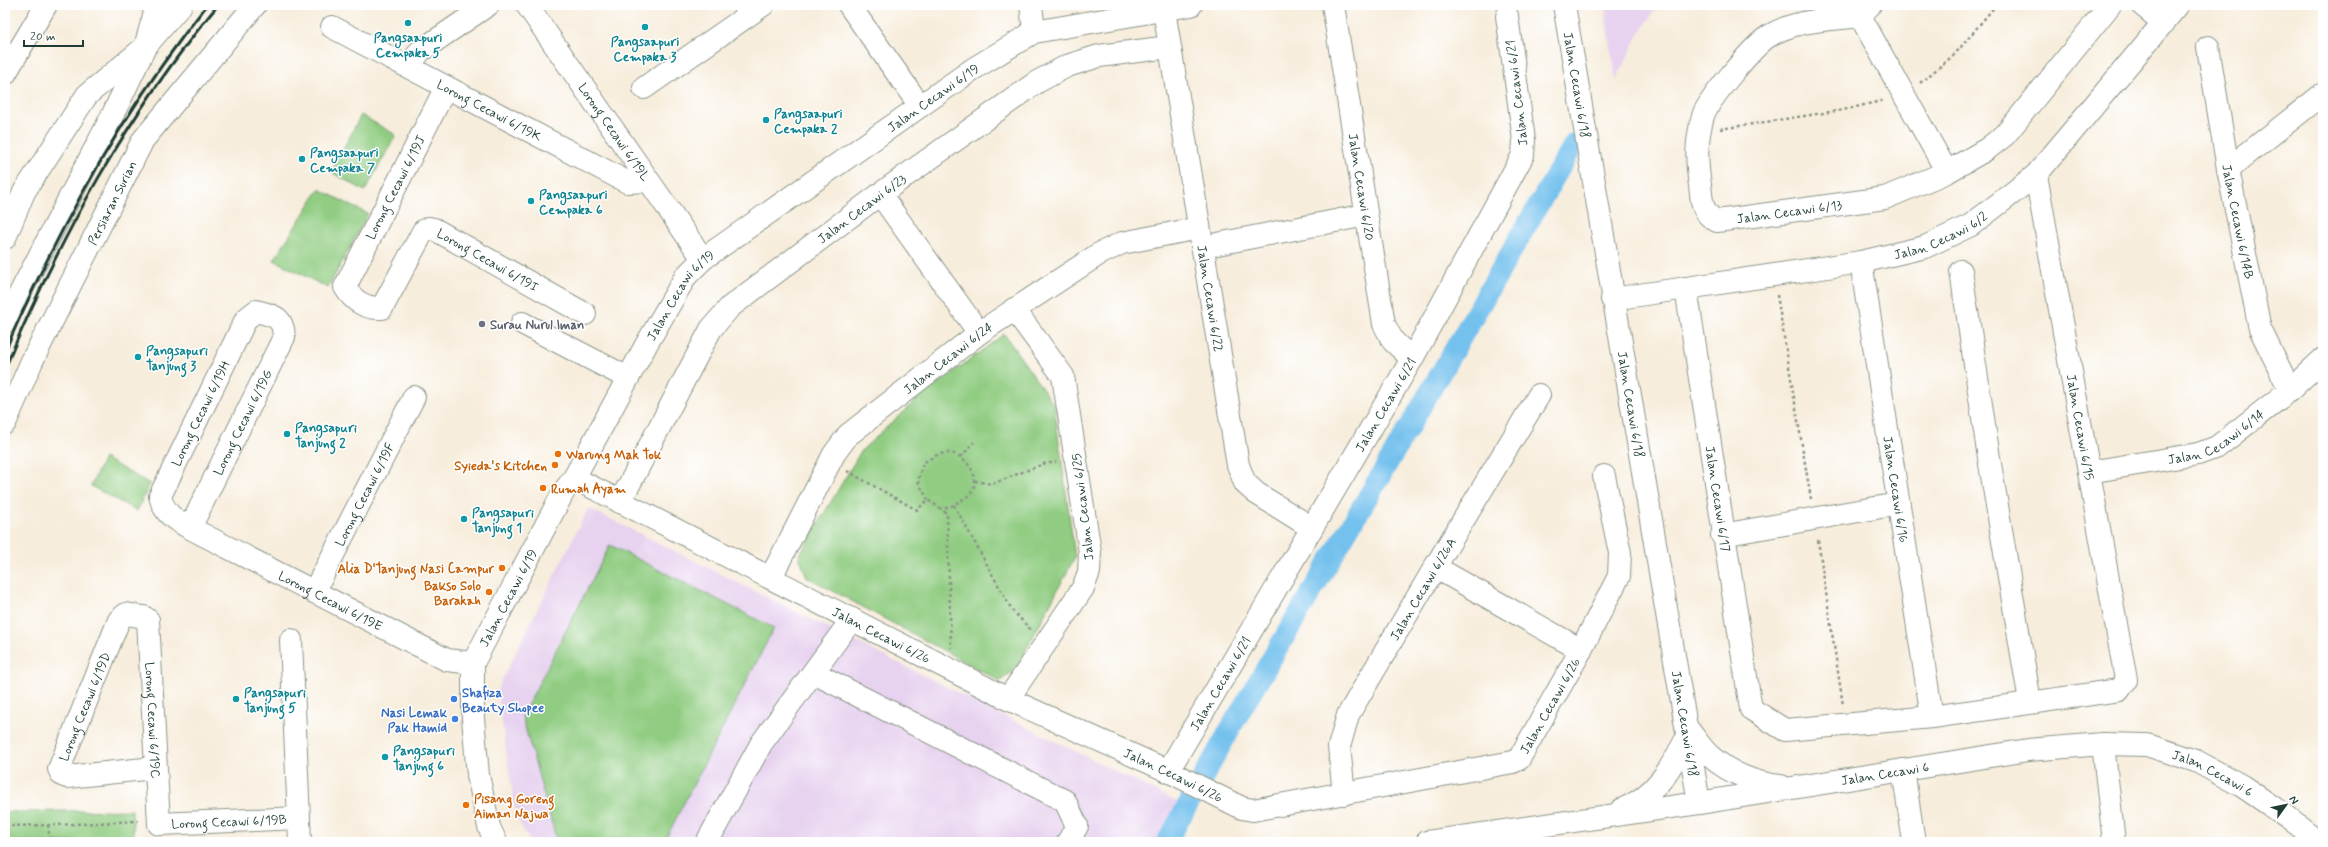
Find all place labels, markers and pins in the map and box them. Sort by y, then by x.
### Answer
marker: Pangsaapuri Cempaka 5 [403,18,413,28]
marker: Pangsaapuri Cempaka 3 [640,22,650,32]
place label: Pangsaapuri Cempaka 5 [374,30,442,62]
place label: Pangsaapuri Cempaka 3 [611,34,679,66]
place label: Pangsaapuri Cempaka 2 [774,106,843,138]
marker: Pangsaapuri Cempaka 2 [761,115,771,125]
place label: Pangsaapuri Cempaka 7 [310,145,379,177]
marker: Pangsaapuri Cempaka 7 [297,154,307,164]
place label: Pangsaapuri Cempaka 6 [539,187,608,219]
marker: Pangsaapuri Cempaka 6 [526,196,536,206]
place label: Surau Nurul Iman [490,317,584,334]
marker: Surau Nurul Iman [477,319,487,329]
place label: Pangsapuri Tanjung 3 [146,343,208,378]
marker: Pangsapuri Tanjung 3 [133,352,143,362]
place label: Pangsapuri Tanjung 2 [295,420,357,455]
marker: Pangsapuri Tanjung 2 [282,429,292,439]
place label: Warung Mak Tok [565,447,662,465]
marker: Warung Mak Tok [553,449,563,459]
place label: Syieda's Kitchen [454,458,547,475]
marker: Syieda's Kitchen [550,460,560,470]
place label: Rumah Ayam [551,481,627,498]
marker: Rumah Ayam [538,483,548,493]
place label: Pangsapuri Tanjung 1 [472,505,534,540]
marker: Pangsapuri Tanjung 1 [459,514,469,524]
place label: Alia D'Tanjung Nasi Campur [337,561,495,581]
marker: Alia D'Tanjung Nasi Campur [497,563,507,573]
place label: Bakso Solo Barakah [424,578,482,610]
marker: Bakso Solo Barakah [484,587,494,597]
place label: Pangsapuri Tanjung 5 [244,685,306,720]
place label: Shafiza Beauty Shopee [462,685,544,717]
marker: Pangsapuri Tanjung 5 [231,694,241,704]
marker: Shafiza Beauty Shopee [449,694,459,704]
place label: Nasi Lemak Pak Hamid [381,705,448,737]
marker: Nasi Lemak Pak Hamid [450,714,460,724]
place label: Pangsapuri Tanjung 6 [393,743,455,778]
marker: Pangsapuri Tanjung 6 [380,752,390,762]
place label: Pisang Goreng Aiman Najwa [474,791,554,823]
marker: Pisang Goreng Aiman Najwa [461,800,471,810]

